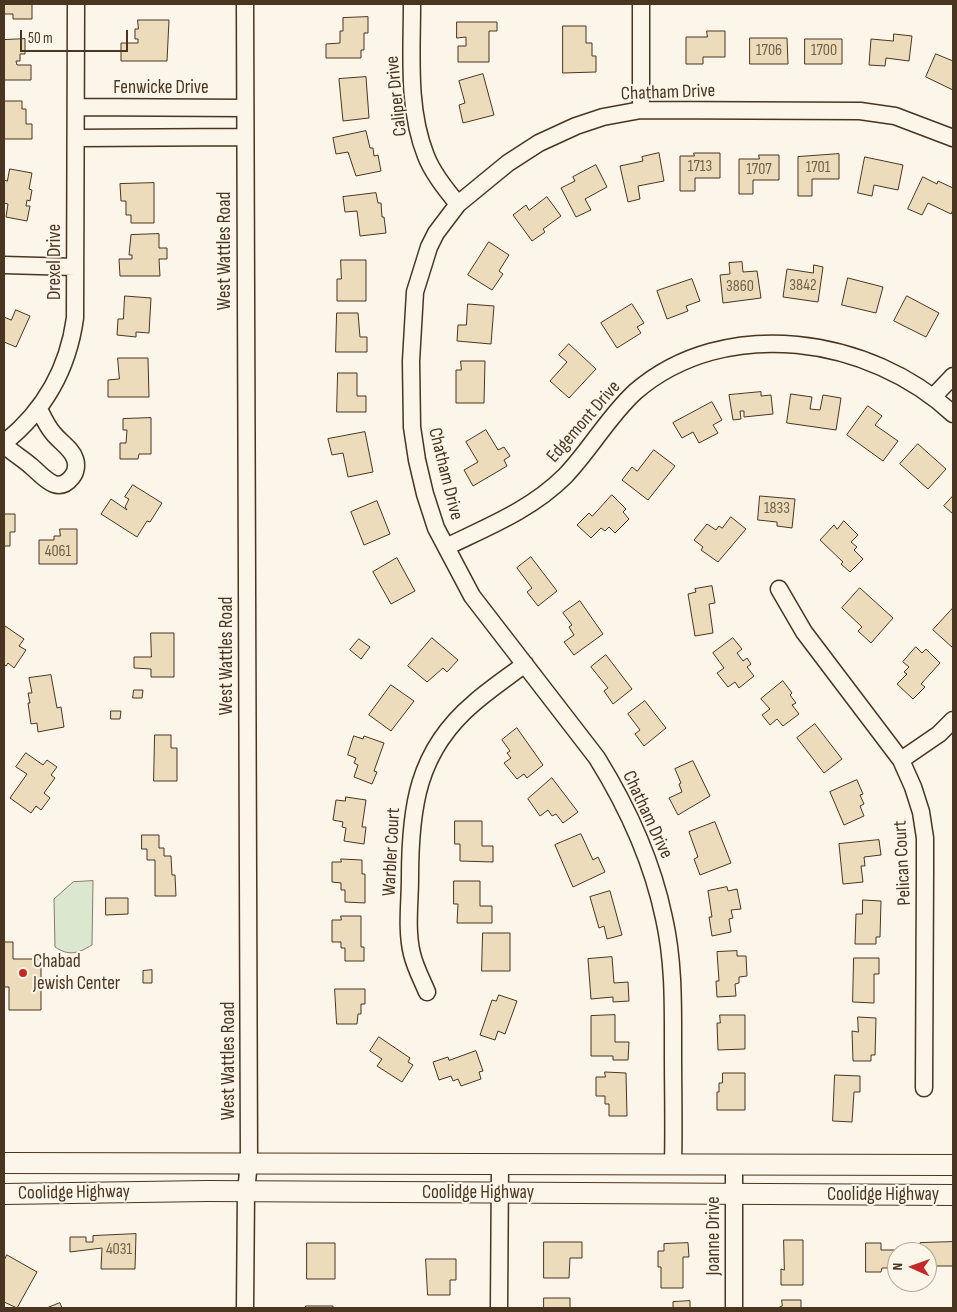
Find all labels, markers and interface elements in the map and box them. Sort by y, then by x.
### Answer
scale bar [22,20,130,52]
text: 50 m [28,29,53,48]
house number: 1706 [756,41,782,61]
house number: 1700 [811,41,837,61]
street label: Caliper Drive [381,55,413,137]
street label: Fenwicke Drive [113,77,209,99]
street label: Chatham Drive [620,80,716,106]
house number: 1713 [688,157,712,177]
house number: 1701 [806,158,830,178]
house number: 1707 [746,160,772,180]
street label: West Wattles Road [214,192,236,310]
street label: Drexel Drive [44,224,66,300]
house number: 3842 [789,276,817,296]
house number: 3860 [726,277,754,297]
street label: Edgemont Drive [542,376,626,468]
street label: Chatham Drive [423,425,467,523]
house number: 1833 [764,499,790,519]
house number: 4061 [45,542,71,562]
street label: West Wattles Road [216,597,238,715]
street label: Chatham Drive [617,767,677,863]
street label: Warbler Court [378,807,406,897]
street label: Pelican Court [889,820,917,906]
place label: Chabad Jewish Center [33,951,120,995]
marker: Chabad Jewish Center [17,967,29,979]
street label: West Wattles Road [218,1002,240,1120]
street label: Coolidge Highway [18,1181,130,1205]
street label: Coolidge Highway [422,1182,534,1204]
street label: Coolidge Highway [827,1184,939,1206]
street label: Joanne Drive [703,1196,725,1276]
house number: 4031 [106,1240,132,1260]
north arrow [887,1242,937,1292]
text: N [889,1262,906,1271]

